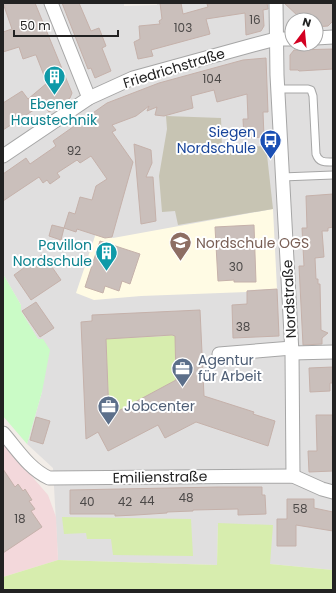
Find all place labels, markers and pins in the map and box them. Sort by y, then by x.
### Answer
building icon: Ebener Haustechnik [41,63,67,96]
place label: Ebener Haustechnik [11,94,98,130]
place label: Siegen Nordschule [177,122,256,158]
bus stop icon: Siegen Nordschule [258,127,284,160]
school or university icon: Nordschule OGS [168,230,194,263]
place label: Nordschule OGS [196,233,309,253]
place label: Pavillon Nordschule [13,235,92,271]
building icon: Pavillon Nordschule [94,240,120,273]
place label: Agentur für Arbeit [198,350,262,386]
office icon: Agentur für Arbeit [170,355,196,388]
office icon: Jobcenter [95,393,121,426]
place label: Jobcenter [124,396,195,416]

